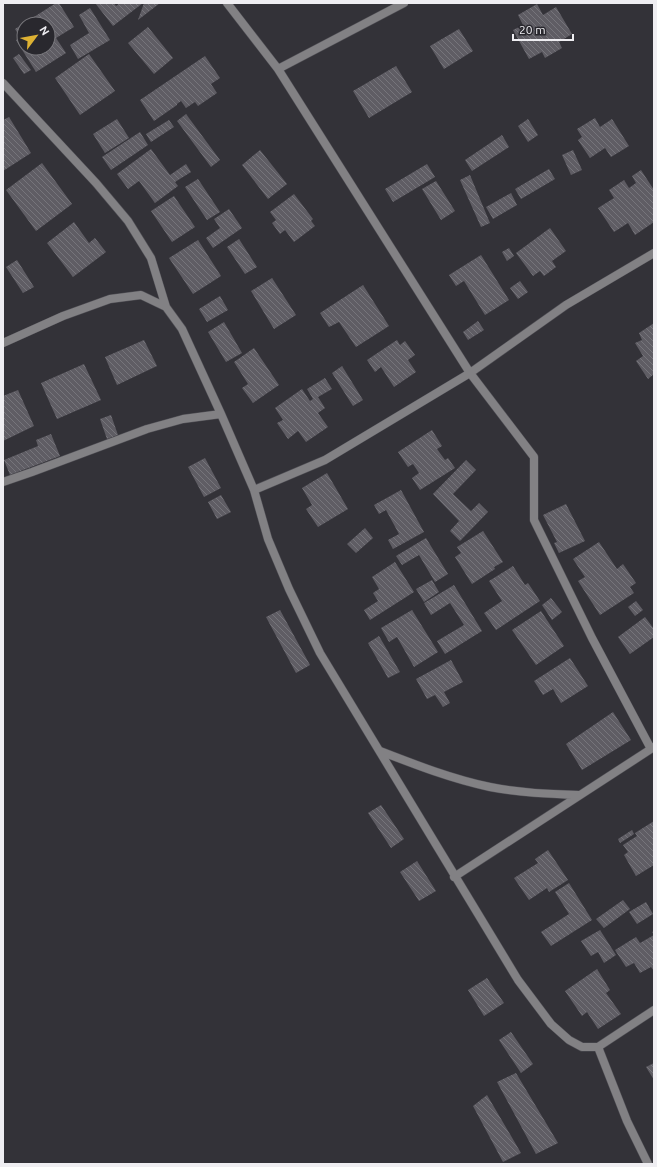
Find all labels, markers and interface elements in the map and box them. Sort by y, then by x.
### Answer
north arrow [16,16,56,56]
scale bar [513,16,573,42]
text: 20 m [519,23,546,36]
text: N [37,24,52,37]

